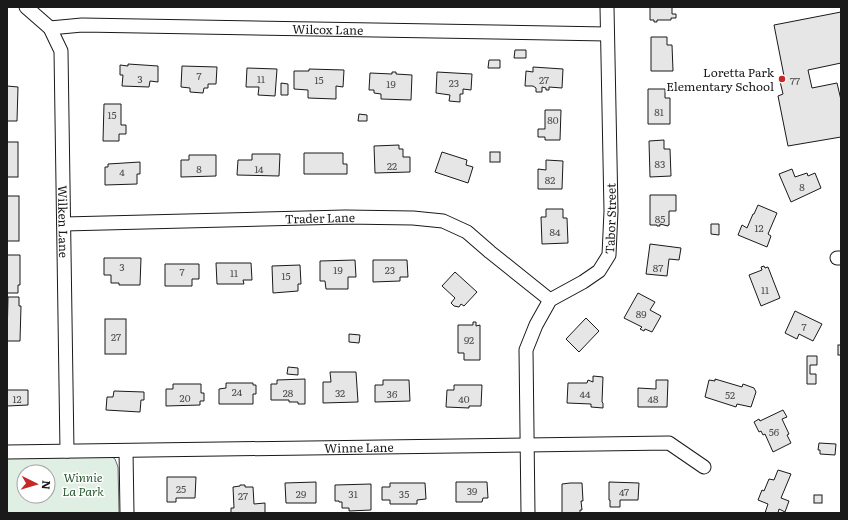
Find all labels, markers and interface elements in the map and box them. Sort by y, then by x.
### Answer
street label: Wilcox Lane [292,20,363,39]
place label: Loretta Park Elementary School [666,63,775,95]
house number: 7 [196,68,202,83]
house number: 3 [137,71,143,86]
house number: 11 [257,71,265,86]
house number: 15 [314,72,324,87]
house number: 27 [539,72,549,87]
house number: 77 [790,73,800,88]
marker: Loretta Park Elementary School [777,74,787,84]
house number: 23 [449,75,459,90]
house number: 19 [386,76,396,91]
house number: 81 [654,104,664,119]
house number: 15 [107,107,117,122]
house number: 80 [547,112,559,127]
house number: 83 [655,156,665,171]
house number: 22 [387,158,397,173]
house number: 8 [196,161,202,176]
house number: 14 [254,161,264,176]
house number: 4 [119,164,125,179]
house number: 82 [545,172,555,187]
house number: 8 [799,179,805,194]
street label: Tabor Street [600,183,620,254]
street label: Wilken Lane [54,185,73,258]
street label: Trader Lane [285,208,355,227]
house number: 85 [655,211,665,226]
house number: 12 [754,220,764,235]
house number: 84 [549,224,561,239]
house number: 3 [119,259,125,274]
house number: 87 [653,260,663,275]
house number: 19 [333,262,343,277]
house number: 23 [385,262,395,277]
house number: 7 [179,264,185,279]
house number: 11 [230,265,238,280]
house number: 15 [281,268,291,283]
house number: 11 [761,282,769,297]
house number: 89 [636,306,646,321]
house number: 7 [801,319,807,334]
house number: 27 [111,329,121,344]
house number: 92 [464,332,474,347]
house number: 24 [232,384,243,399]
house number: 28 [283,385,294,400]
house number: 32 [335,385,345,400]
house number: 36 [387,386,398,401]
house number: 44 [579,386,591,401]
house number: 52 [725,387,735,402]
house number: 20 [180,390,191,405]
house number: 12 [12,391,22,406]
house number: 40 [458,391,470,406]
house number: 48 [647,391,659,406]
house number: 56 [769,424,780,439]
street label: Winne Lane [324,438,394,457]
north arrow [16,464,56,504]
park label: Winnie La Park [62,468,104,500]
text: N [39,480,55,490]
house number: 25 [176,481,186,496]
house number: 39 [467,483,477,498]
house number: 47 [619,484,629,499]
house number: 29 [296,486,306,501]
house number: 31 [348,486,358,501]
house number: 35 [399,486,409,501]
house number: 27 [238,488,248,503]

